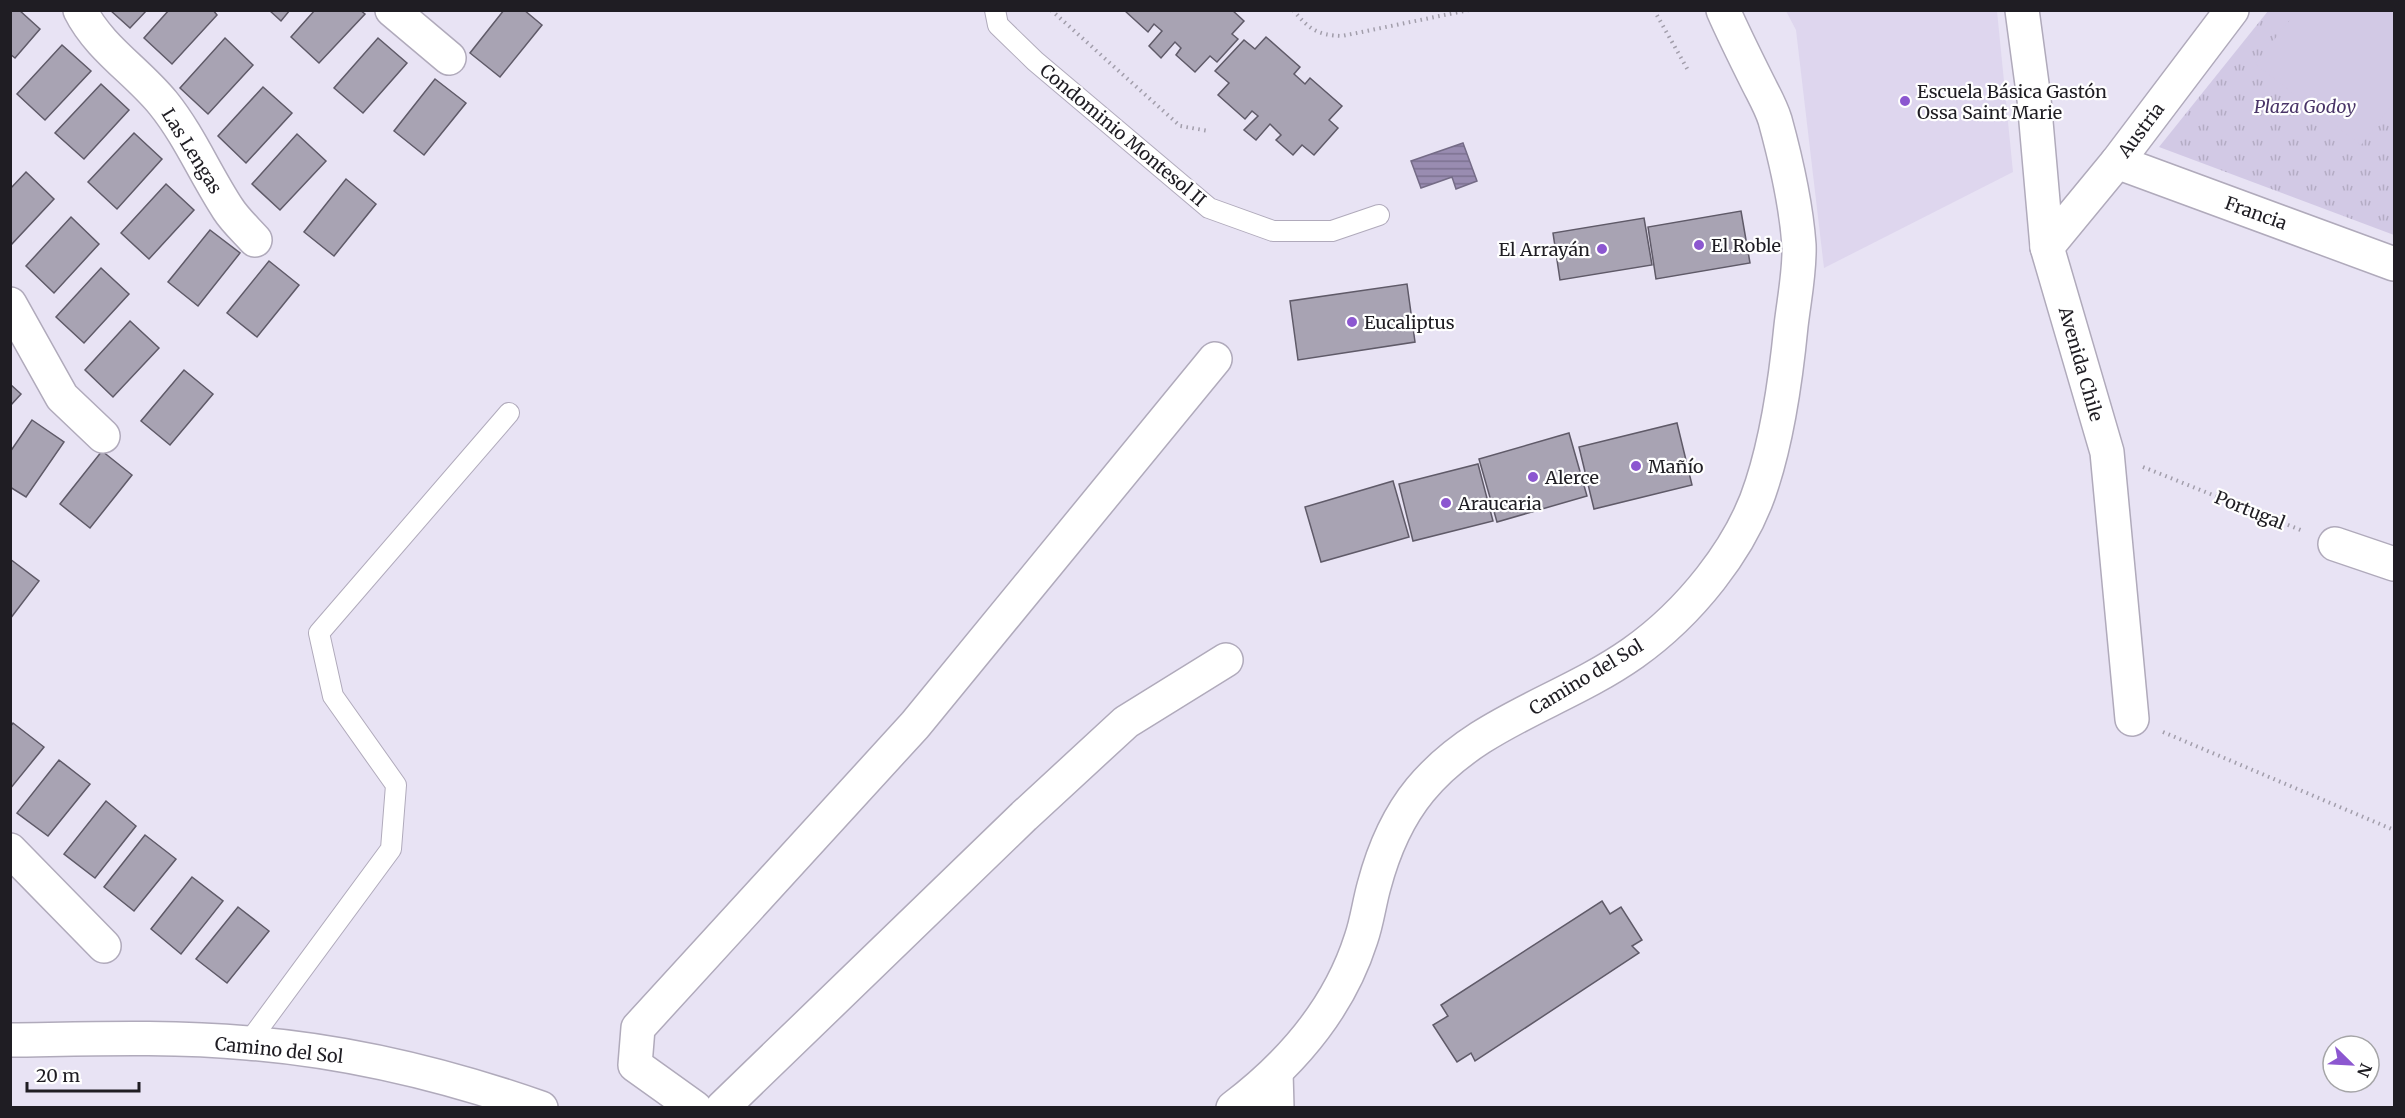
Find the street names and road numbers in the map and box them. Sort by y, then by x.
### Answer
street label: Condominio Montesol II [1035,59,1211,211]
street label: Austria [2112,98,2169,163]
street label: Las Lengas [157,104,227,198]
street label: Francia [2222,191,2291,235]
street label: Avenida Chile [2053,303,2108,424]
street label: Portugal [2211,485,2289,535]
street label: Camino del Sol [1525,634,1648,720]
street label: Camino del Sol [214,1032,345,1068]

